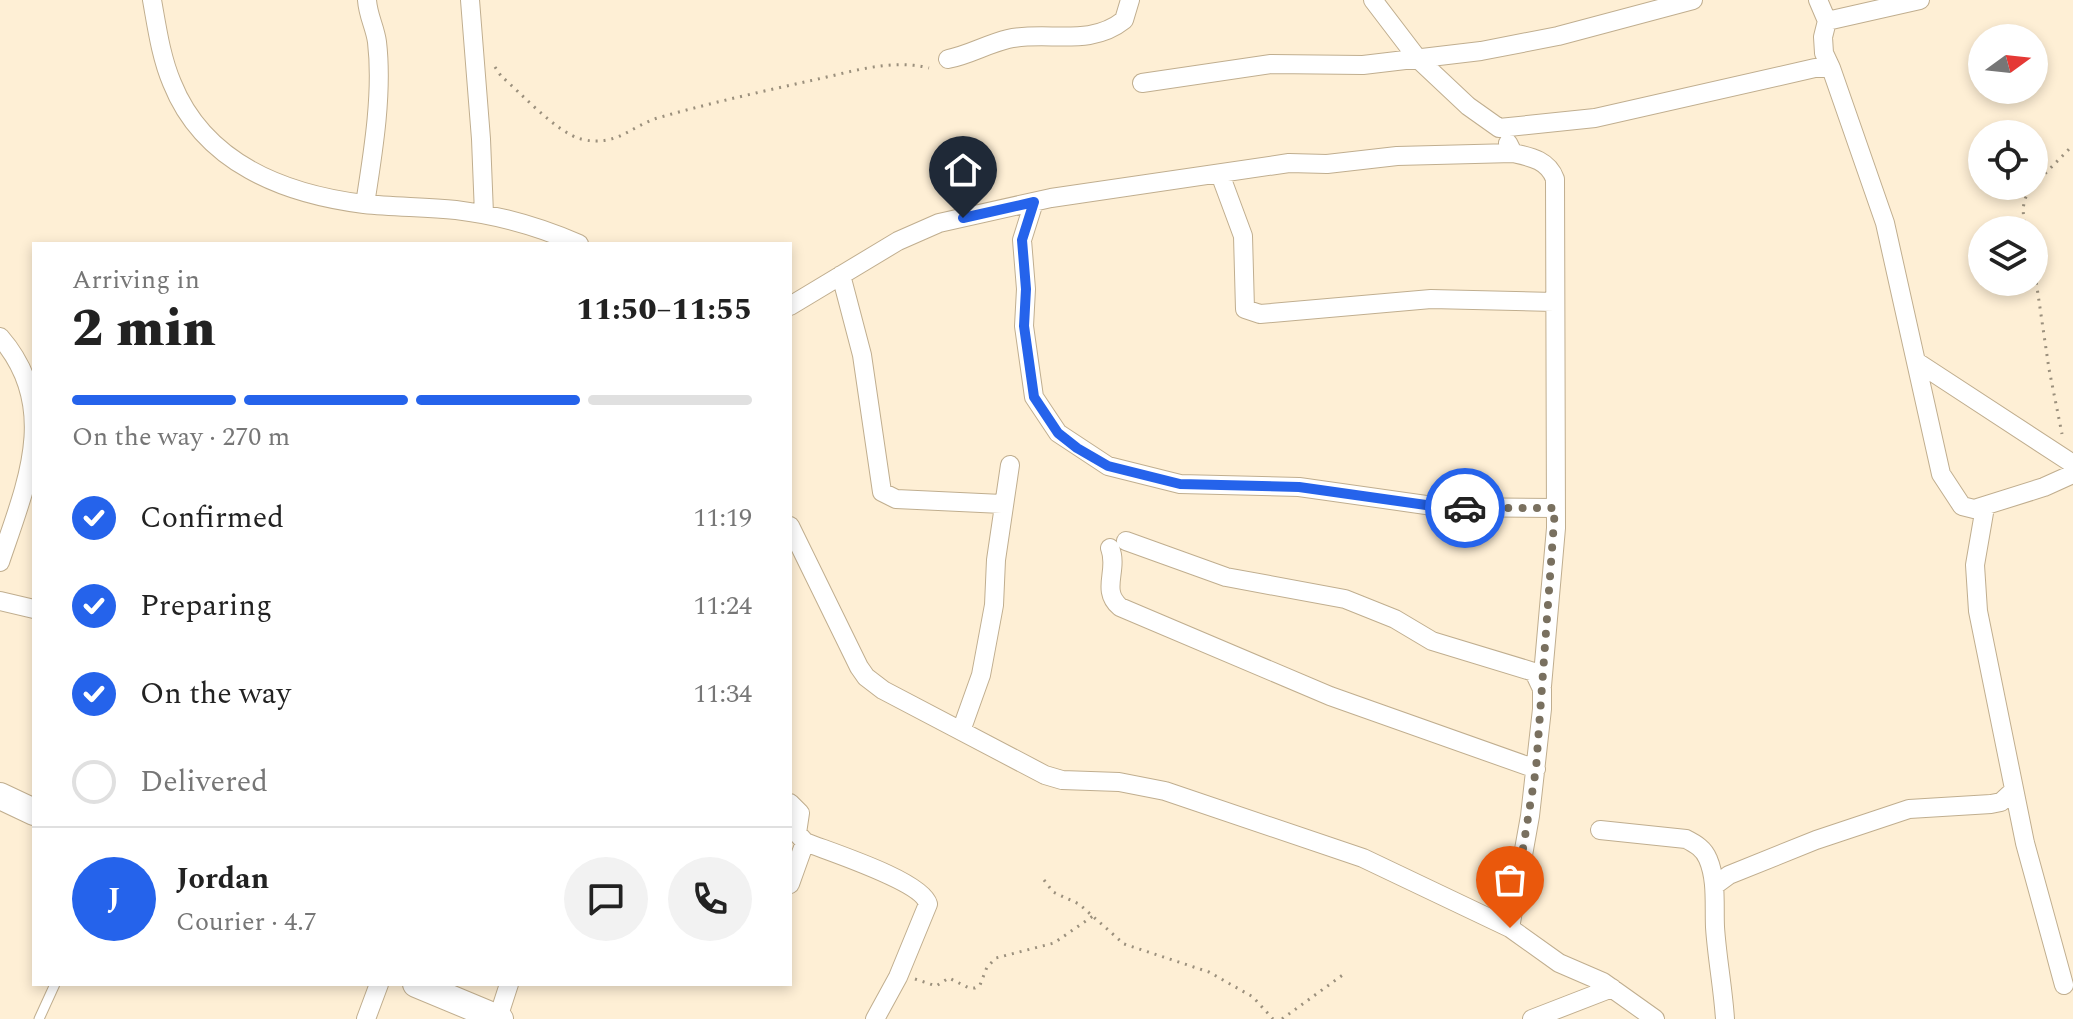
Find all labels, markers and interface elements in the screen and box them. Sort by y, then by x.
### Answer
north arrow [1968,24,2048,104]
map controls [1968,24,2048,296]
button: locate [1968,120,2048,200]
pin [929,136,997,218]
icon: home [941,148,985,192]
button: layers [1968,216,2048,296]
text: Arriving in [72,260,200,300]
text: 11:50–11:55 [576,287,752,333]
text: 2 min [72,290,216,369]
text: On the way · 270 m [72,417,290,457]
courier [1425,468,1505,548]
icon: car [1443,486,1487,530]
text: Confirmed [140,495,284,541]
icon: check [72,496,116,540]
text: 11:19 [693,498,752,538]
text: Preparing [140,583,272,629]
icon: check [72,584,116,628]
text: 11:24 [693,586,752,626]
text: On the way [140,671,291,717]
icon: check [72,672,116,716]
text: 11:34 [693,674,752,714]
text: Delivered [140,759,268,805]
pin [1476,846,1544,928]
text: Jordan [176,856,269,902]
button: chat [564,857,648,941]
button: phone [668,857,752,941]
icon: bag [1488,858,1532,902]
text: J [108,876,120,922]
text: Courier · 4.7 [176,902,317,942]

